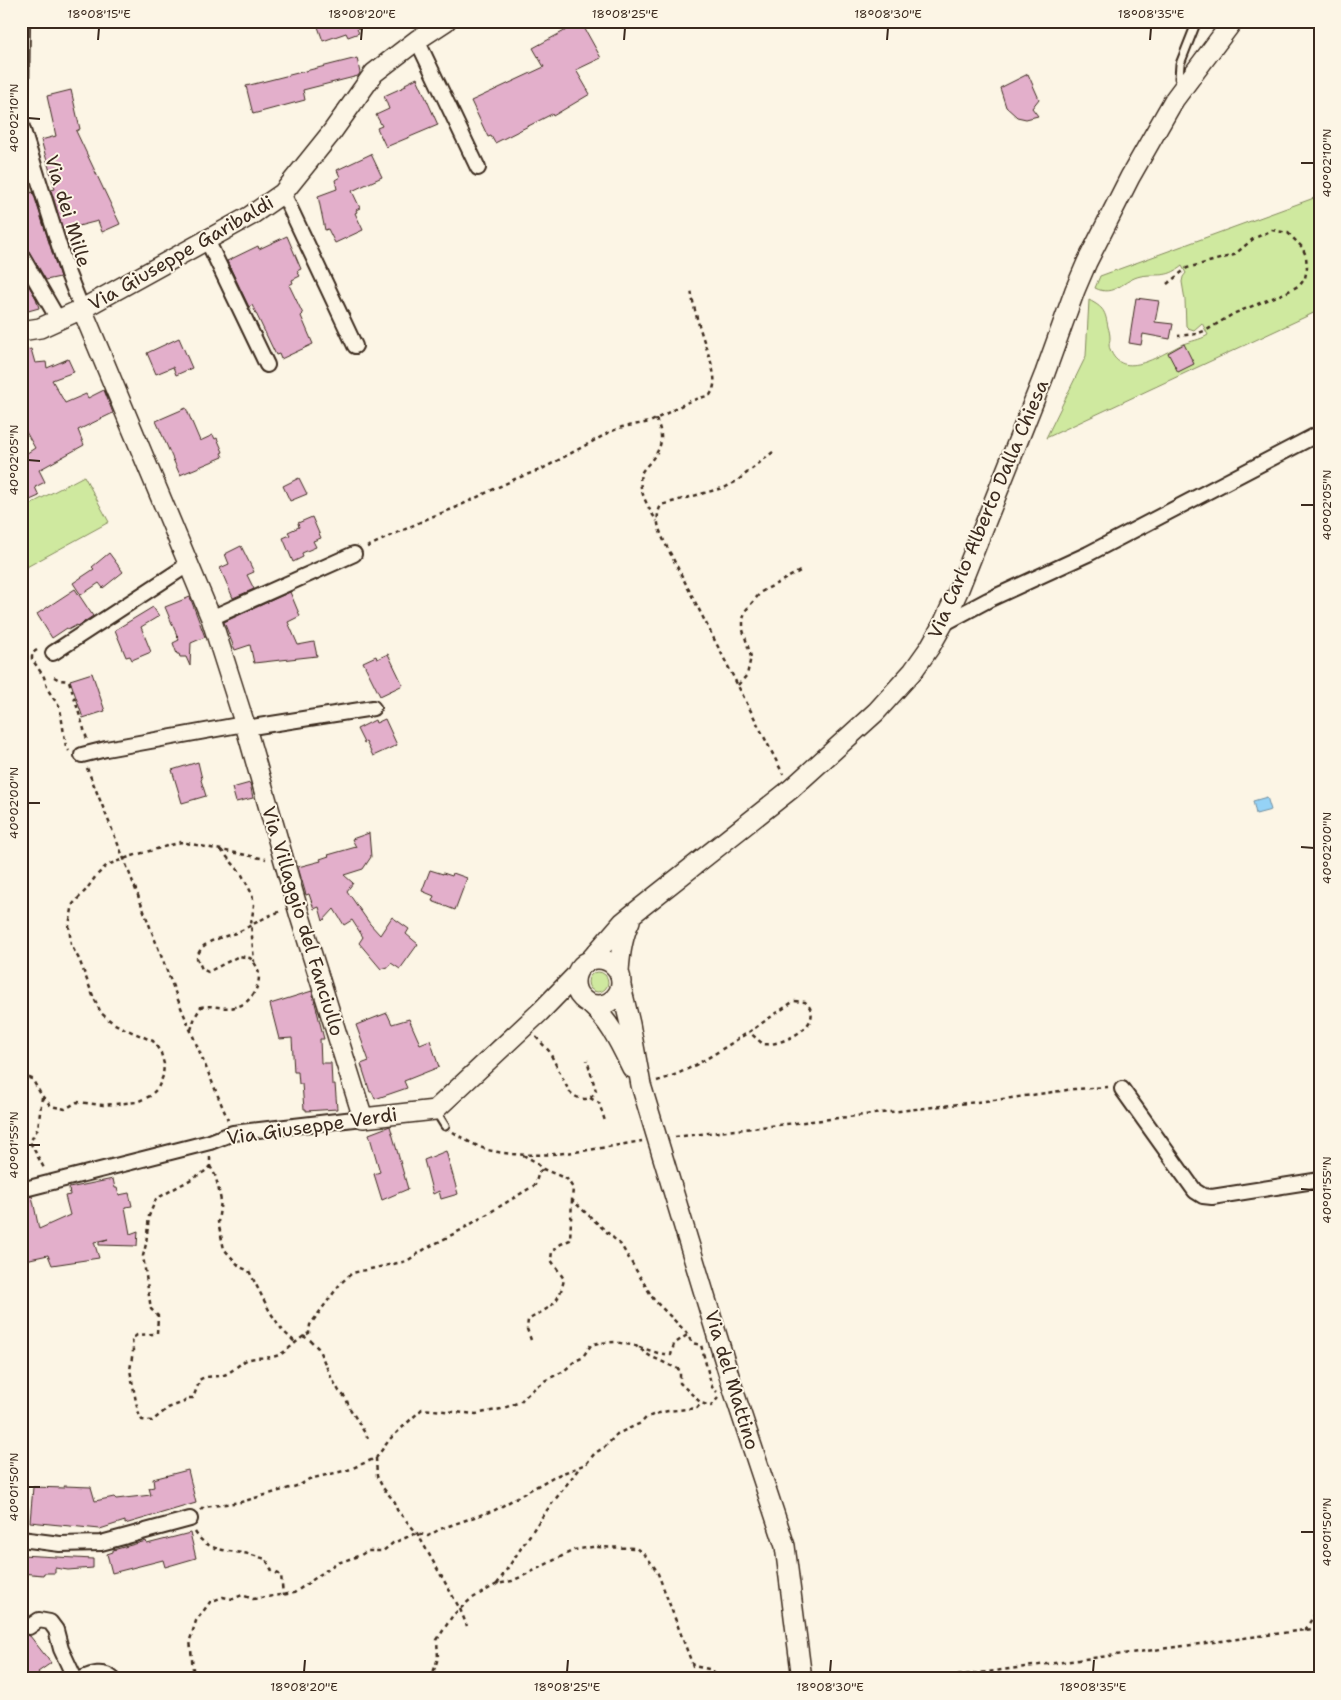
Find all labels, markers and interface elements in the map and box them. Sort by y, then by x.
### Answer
text: 18°08'15"E [67,6,131,22]
text: 18°08'20"E [328,6,396,22]
text: 18°08'25"E [592,6,658,22]
text: 18°08'30"E [854,6,922,22]
text: 18°08'35"E [1118,6,1184,22]
text: 40°02'10"N [6,83,22,153]
text: 40°02'10"N [1319,128,1335,198]
street label: Via dei Mille [39,152,97,270]
street label: Via Giuseppe Garibaldi [84,190,278,316]
street label: Via Carlo Alberto Dalla Chiesa [922,375,1054,642]
text: 40°02'05"N [6,424,22,496]
text: 40°02'05"N [1319,469,1335,541]
text: 40°02'00"N [6,767,22,839]
street label: Via Villaggio del Fanciullo [256,803,350,1039]
text: 40°02'00"N [1319,812,1335,884]
street label: Via Giuseppe Verdi [225,1102,399,1150]
text: 40°01'55"N [6,1111,22,1179]
text: 40°01'55"N [1319,1156,1335,1224]
street label: Via del Mattino [699,1307,765,1453]
text: 40°01'50"N [6,1453,22,1521]
text: 40°01'50"N [1319,1498,1335,1566]
text: 18°08'20"E [270,1679,338,1695]
text: 18°08'25"E [534,1679,600,1695]
text: 18°08'30"E [796,1679,864,1695]
text: 18°08'35"E [1060,1679,1126,1695]

